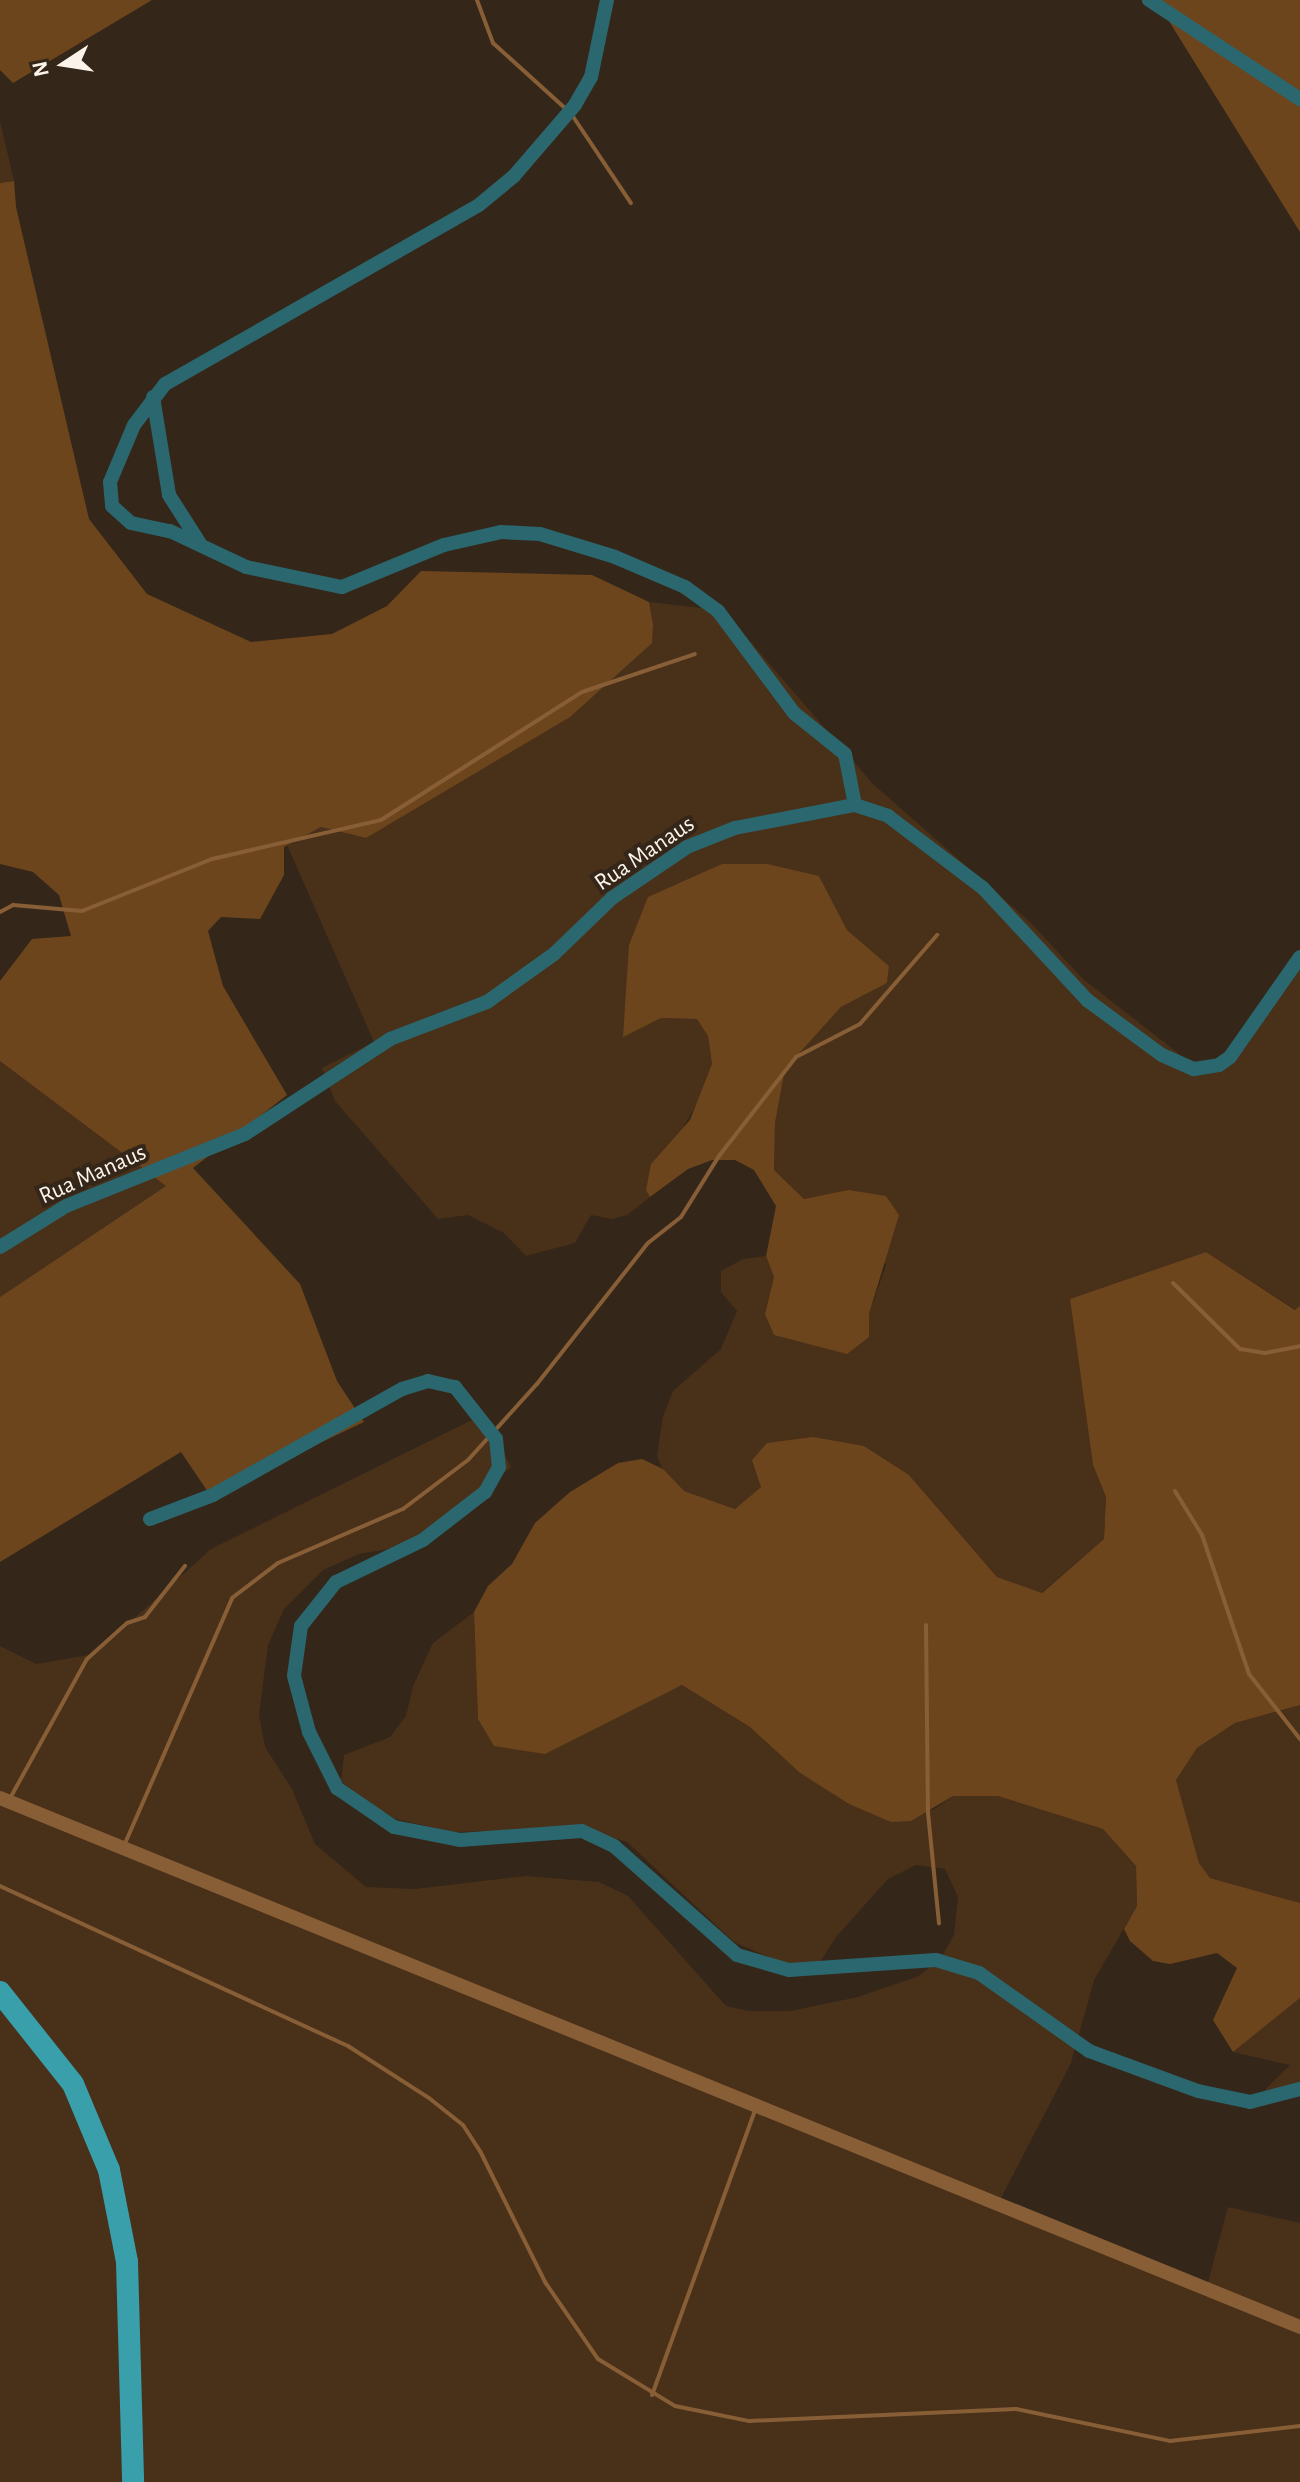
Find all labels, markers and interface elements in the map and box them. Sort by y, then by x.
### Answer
north arrow [24,24,104,104]
text: N [28,59,53,79]
street label: Rua Manaus [590,810,700,898]
street label: Rua Manaus [35,1139,151,1211]

